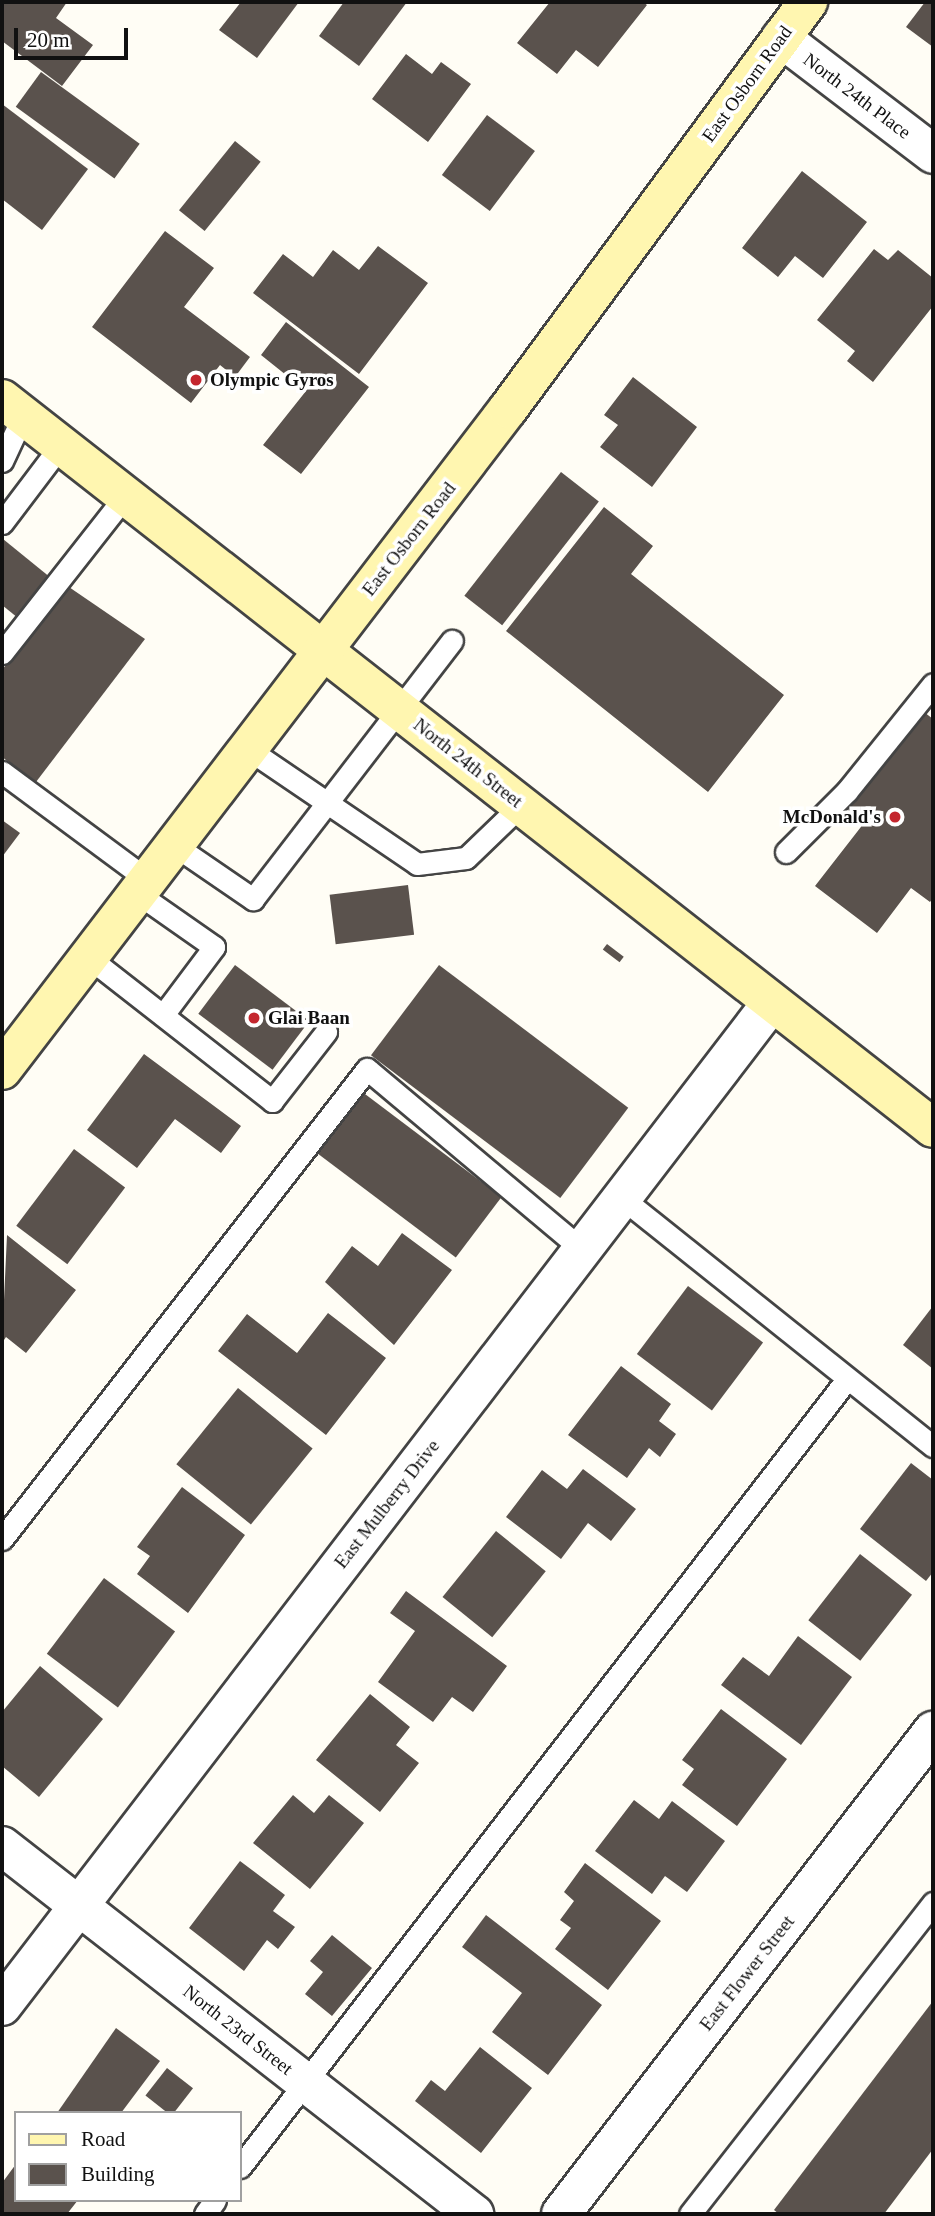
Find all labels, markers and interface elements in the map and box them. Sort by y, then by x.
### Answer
scale bar [18,14,131,58]
street label: East Osborn Road [697,21,797,147]
text: 20 m [27,28,70,52]
street label: North 24th Place [799,48,915,144]
place label: Olympic Gyros [210,369,334,391]
marker: Olympic Gyros [188,372,204,388]
street label: East Osborn Road [357,478,461,600]
street label: North 24th Street [409,713,527,813]
place label: McDonald's [783,806,881,828]
marker: McDonald's [887,809,903,825]
place label: Glai Baan [268,1007,350,1029]
marker: Glai Baan [246,1010,262,1026]
street label: East Mulberry Drive [330,1435,444,1573]
street label: East Flower Street [695,1911,799,2035]
street label: North 23rd Street [179,1980,297,2080]
legend [14,2111,242,2202]
text: Road [81,2127,125,2151]
text: Building [81,2162,155,2186]

